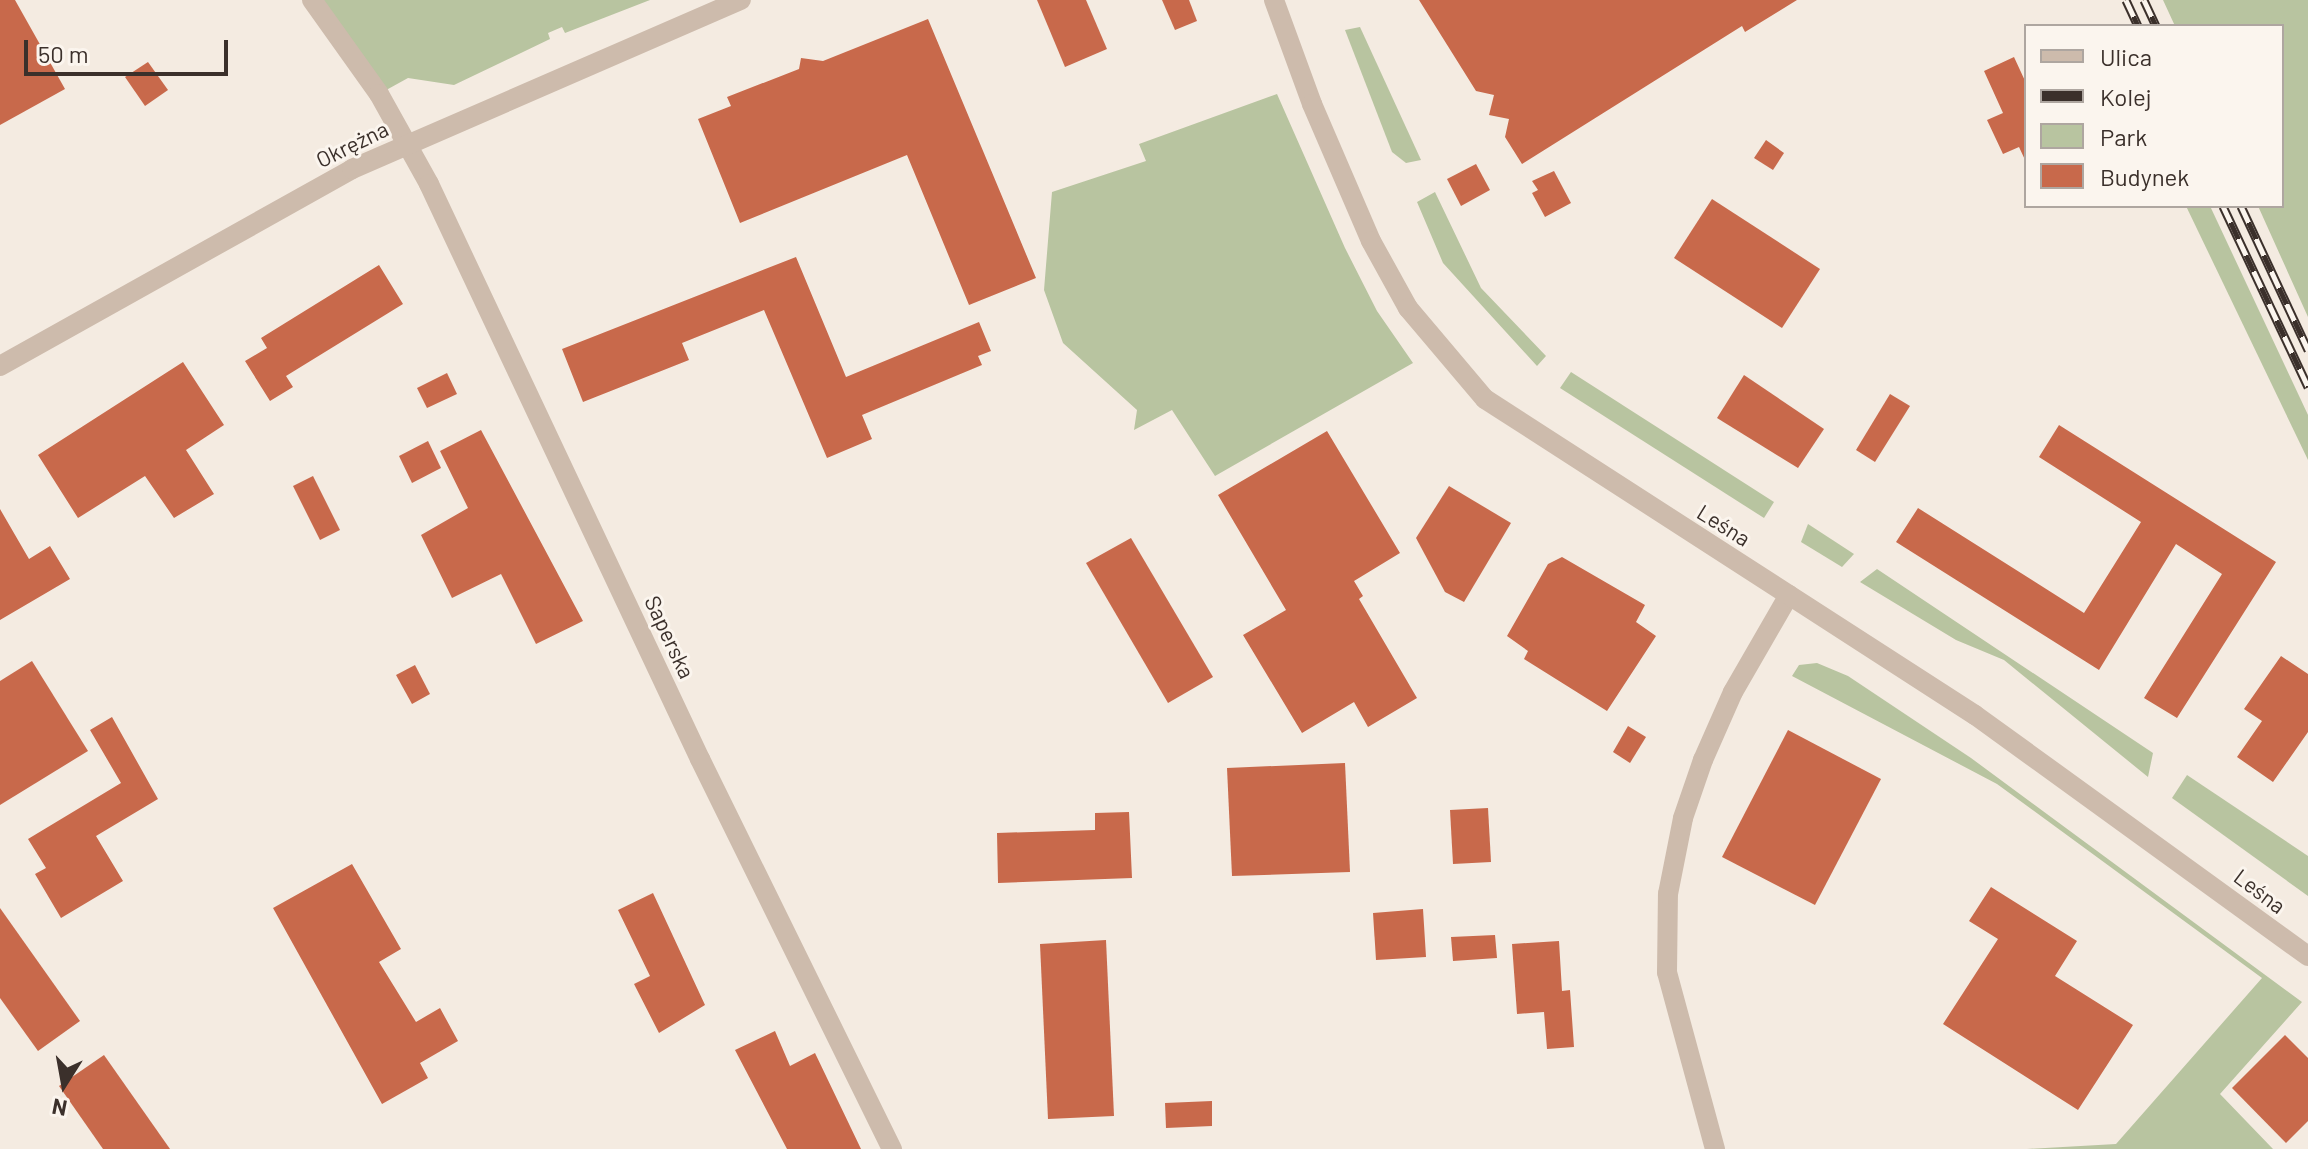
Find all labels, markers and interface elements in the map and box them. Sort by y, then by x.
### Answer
scale bar [28,24,232,74]
legend [2024,24,2284,208]
text: 50 m [38,39,89,68]
text: Ulica [2100,42,2152,71]
text: Kolej [2100,82,2152,111]
street label: Okrężna [312,115,392,173]
text: Park [2100,122,2147,151]
text: Budynek [2100,162,2189,191]
street label: Leśna [1693,498,1755,552]
street label: Saperska [639,591,701,683]
street label: Leśna [2229,863,2291,919]
north arrow [24,1045,104,1125]
text: N [50,1094,69,1123]

